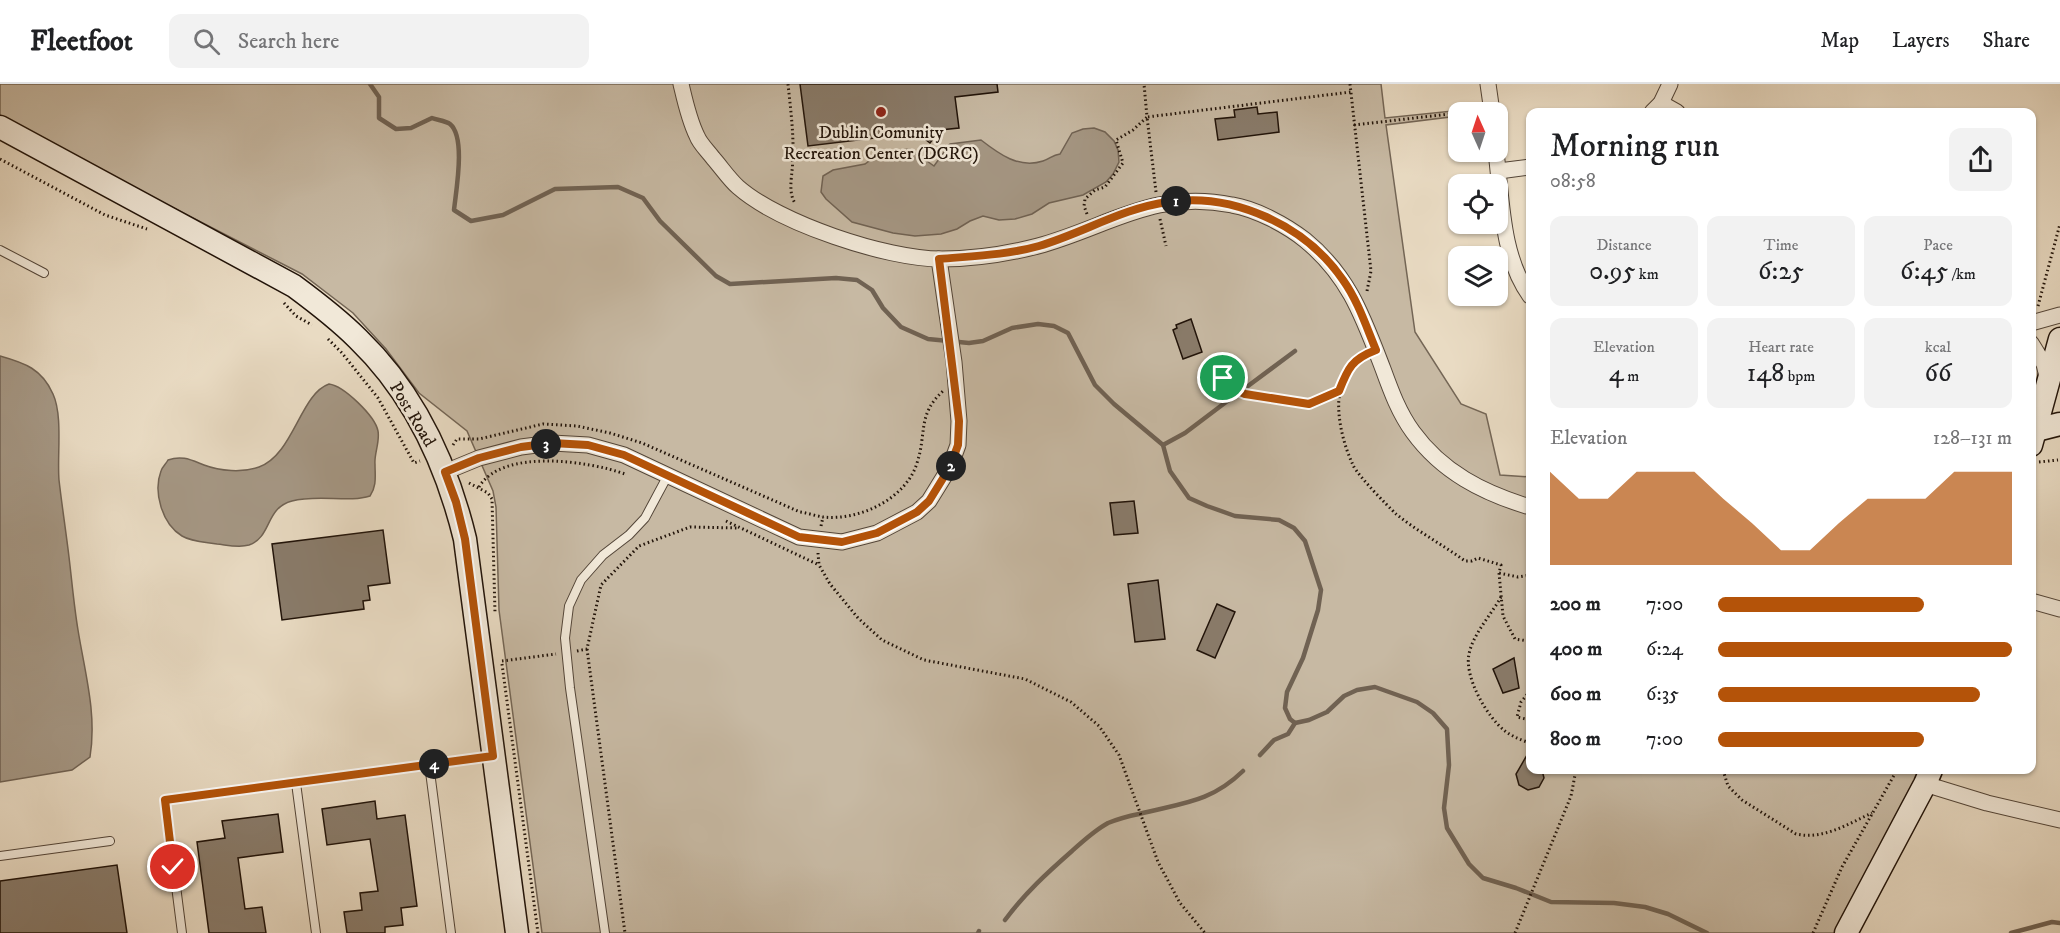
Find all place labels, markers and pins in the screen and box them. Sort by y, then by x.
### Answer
marker: Dublin Comunity Recreation Center (DCRC) [874,105,888,119]
place label: Dublin Comunity Recreation Center (DCRC) [784,122,979,165]
pin: 1 [1161,186,1191,216]
pin [1197,352,1248,403]
pin: 3 [531,429,561,459]
pin: 2 [936,451,966,481]
pin: 4 [419,749,449,779]
pin [147,841,198,892]

